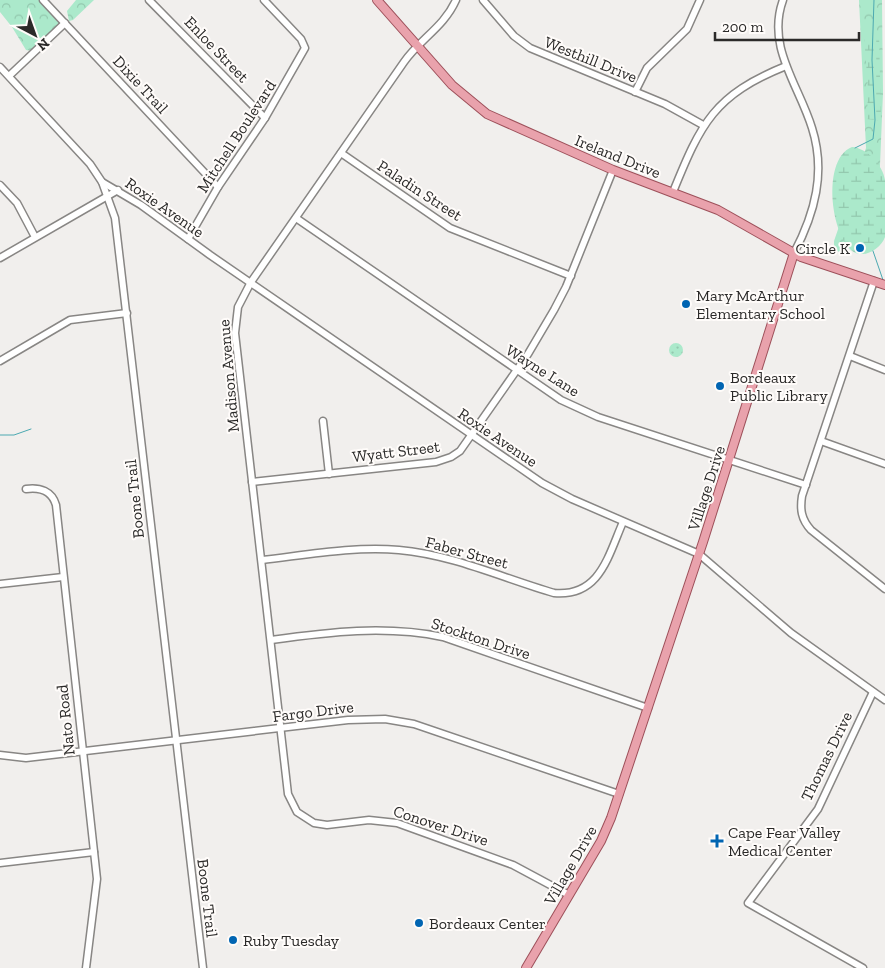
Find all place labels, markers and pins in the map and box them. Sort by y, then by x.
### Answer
place label: Circle K [795,239,851,258]
marker: Circle K [854,242,866,254]
place label: Mary McArthur Elementary School [696,286,825,323]
marker: Mary McArthur Elementary School [680,298,692,310]
place label: Bordeaux Public Library [730,368,828,405]
marker: Bordeaux Public Library [714,380,726,392]
place label: Cape Fear Valley Medical Center [728,823,841,860]
marker: Cape Fear Valley Medical Center [710,834,724,848]
place label: Bordeaux Center [429,914,546,933]
marker: Bordeaux Center [413,917,425,929]
place label: Ruby Tuesday [243,931,340,950]
marker: Ruby Tuesday [227,934,239,946]

